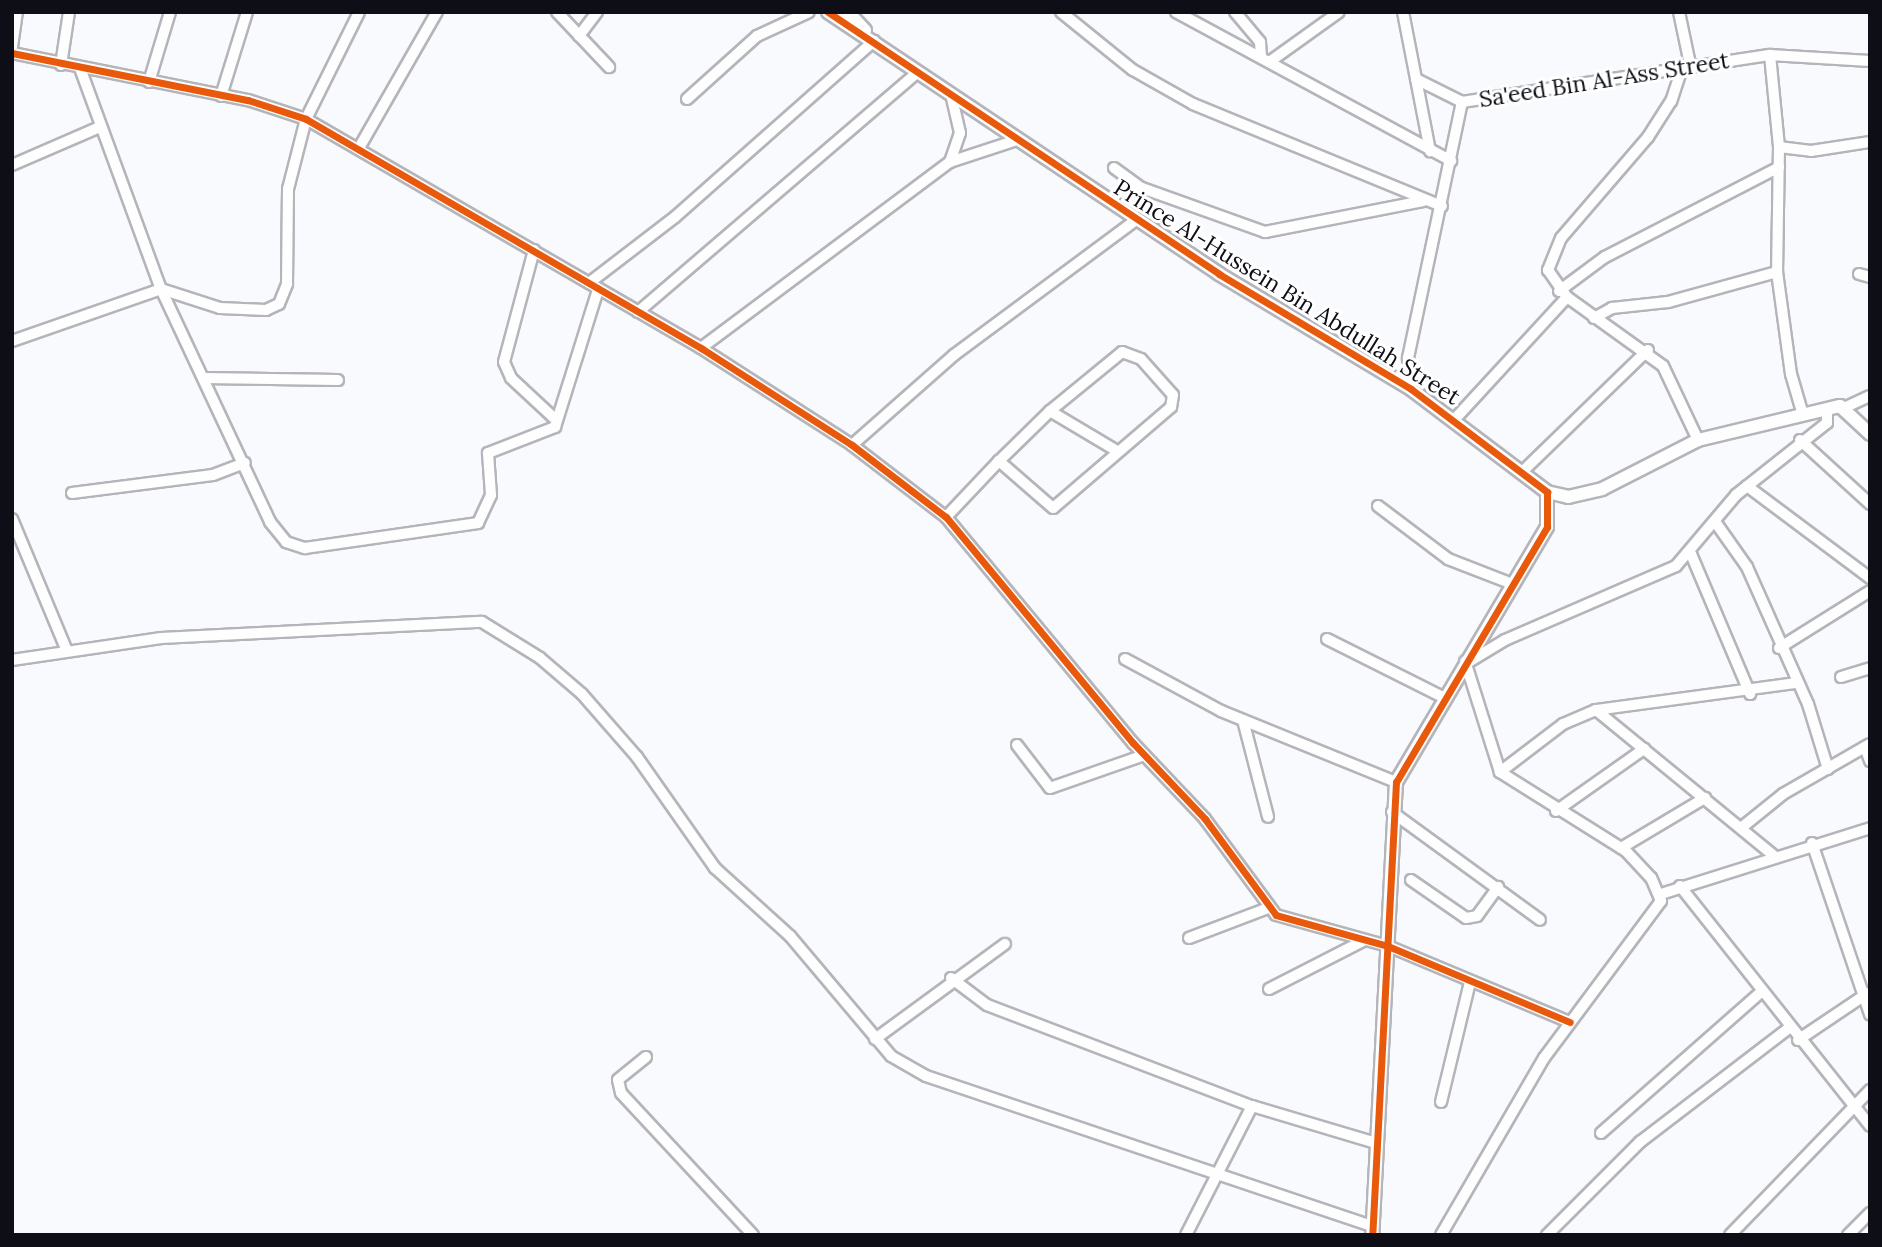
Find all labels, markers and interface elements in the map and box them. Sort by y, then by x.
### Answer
street label: Sa'eed Bin Al-Ass Street [1477,47,1731,113]
street label: Prince Al-Hussein Bin Abdullah Street [1109,173,1465,411]

